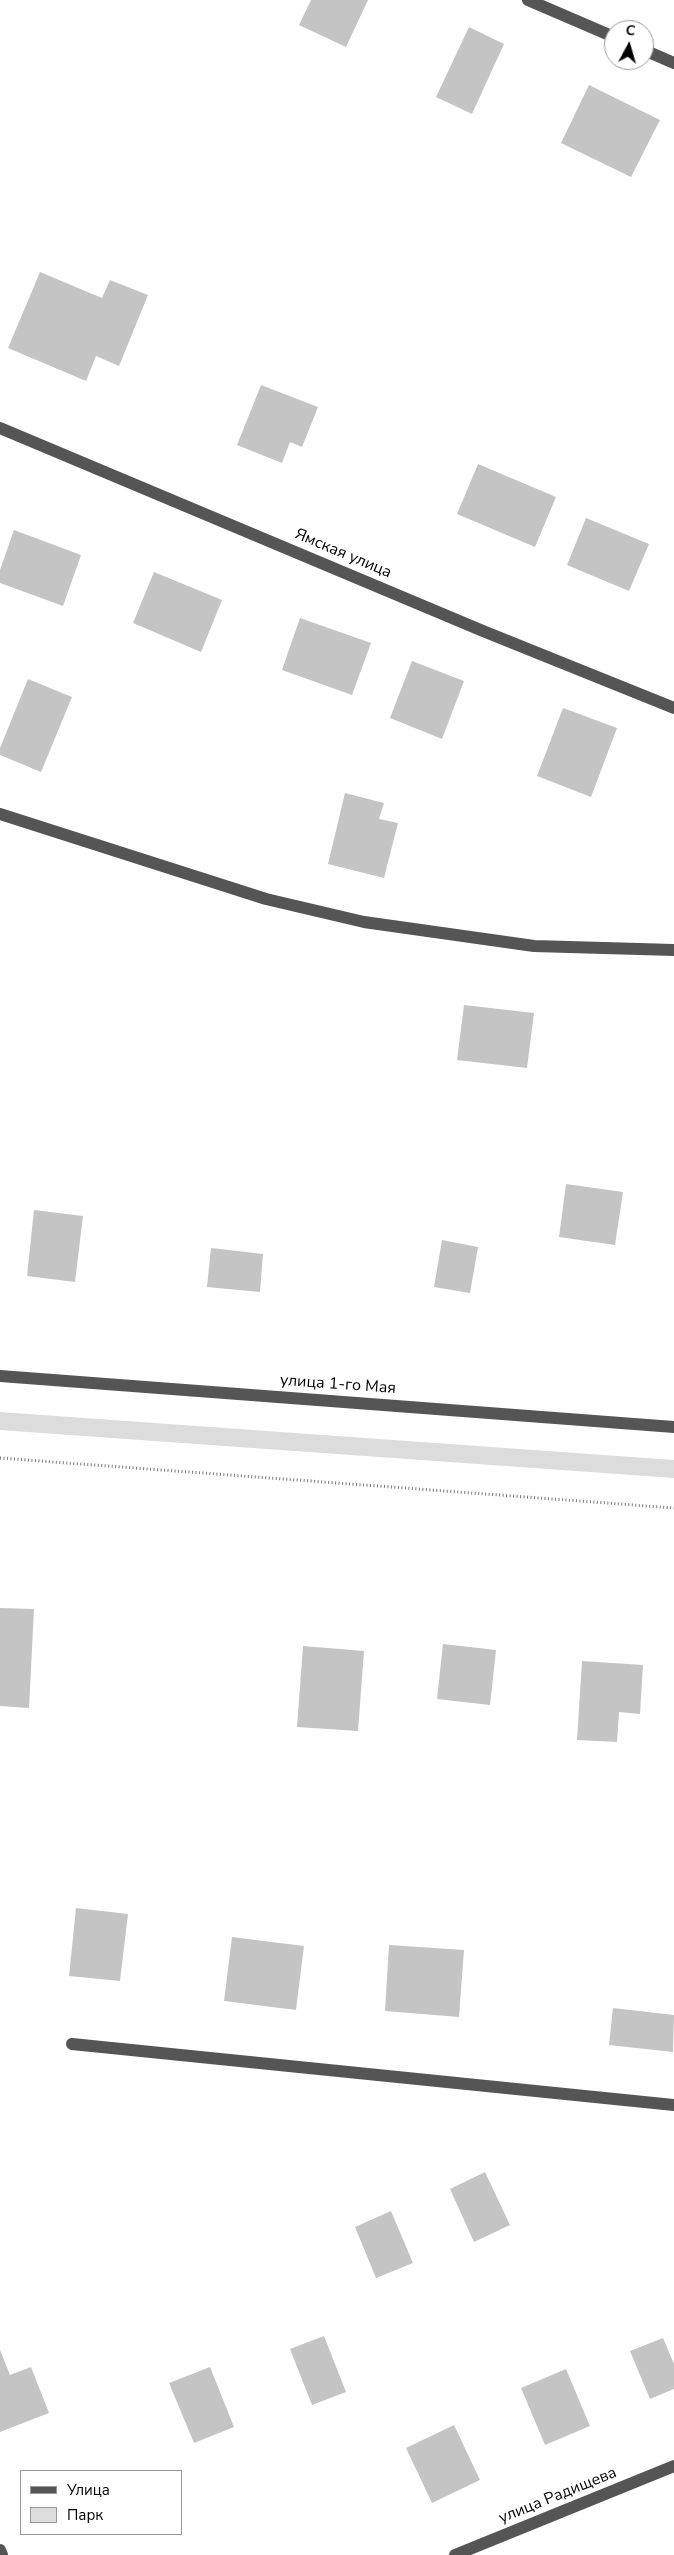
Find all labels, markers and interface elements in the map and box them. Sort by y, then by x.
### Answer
north arrow [604,20,654,70]
text: С [625,21,636,41]
street label: Ямская улица [292,525,394,583]
street label: улица 1-го Мая [279,1371,397,1399]
street label: улица Радищева [496,2464,620,2528]
legend [20,2470,182,2535]
text: Улица [67,2480,110,2500]
text: Парк [67,2505,103,2525]

